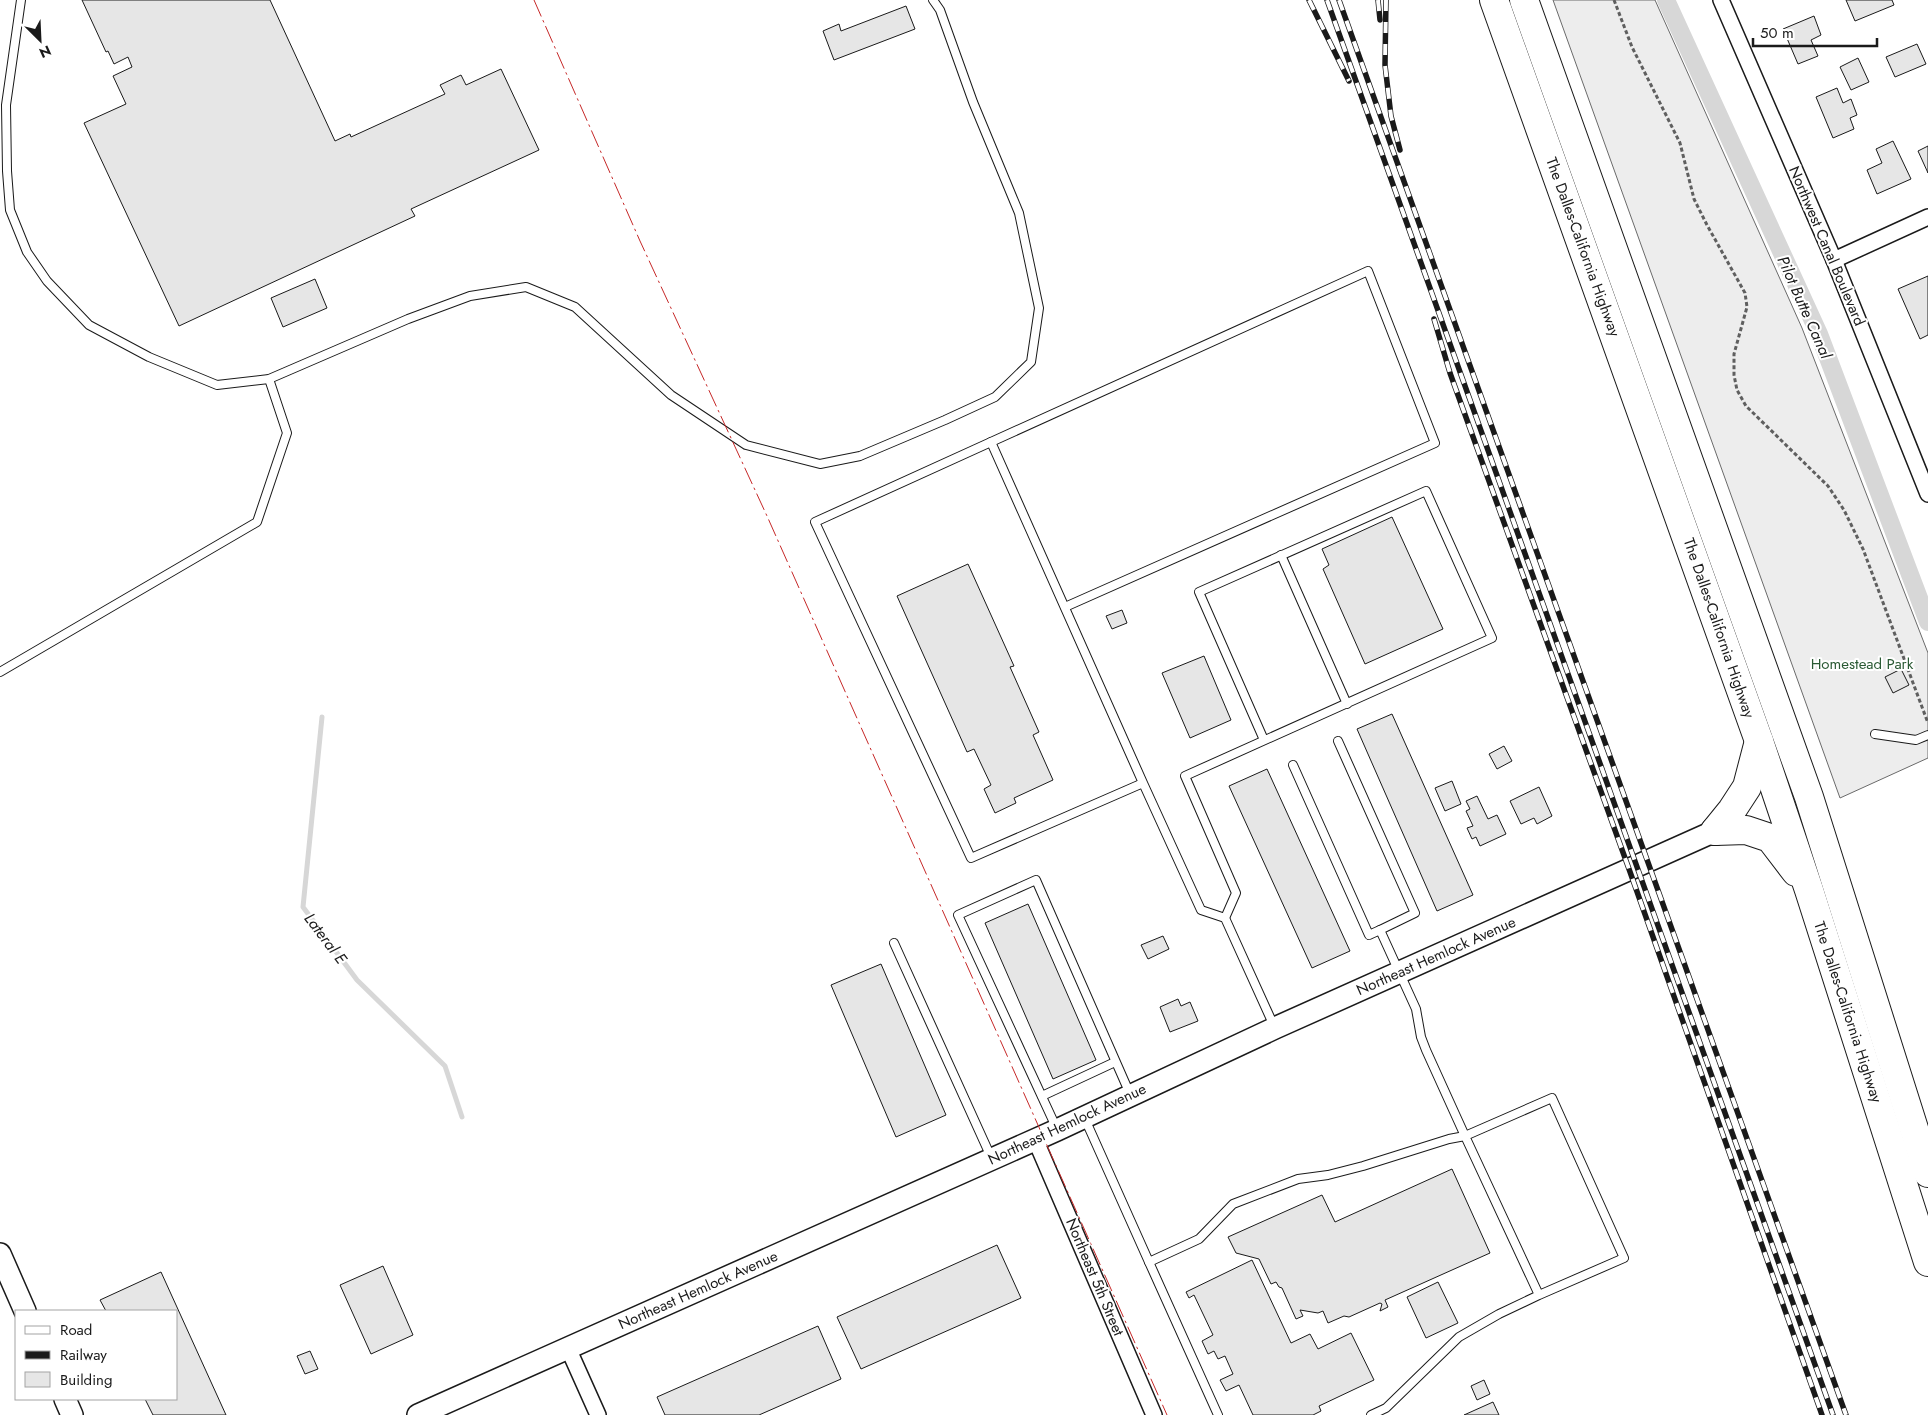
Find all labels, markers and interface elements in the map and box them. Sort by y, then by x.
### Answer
north arrow [15,15,65,65]
scale bar [1753,15,1877,47]
text: 50 m [1760,22,1794,44]
text: N [36,40,54,63]
street label: The Dalles-California Highway [1540,154,1626,340]
street label: Northwest Canal Boulevard [1783,163,1871,329]
water label: Pilot Butte Canal [1772,252,1838,364]
street label: The Dalles-California Highway [1678,535,1760,721]
park label: Homestead Park [1811,653,1914,675]
water label: Lateral E [299,908,353,969]
street label: Northeast Hemlock Avenue [1353,911,1519,1001]
street label: The Dalles-California Highway [1808,919,1888,1106]
street label: Northeast Hemlock Avenue [984,1078,1150,1170]
street label: Northeast 5th Street [1060,1215,1130,1340]
street label: Northeast Hemlock Avenue [615,1245,781,1335]
legend [15,1310,178,1400]
text: Road [60,1319,92,1341]
text: Railway [60,1344,107,1366]
text: Building [60,1369,112,1391]

